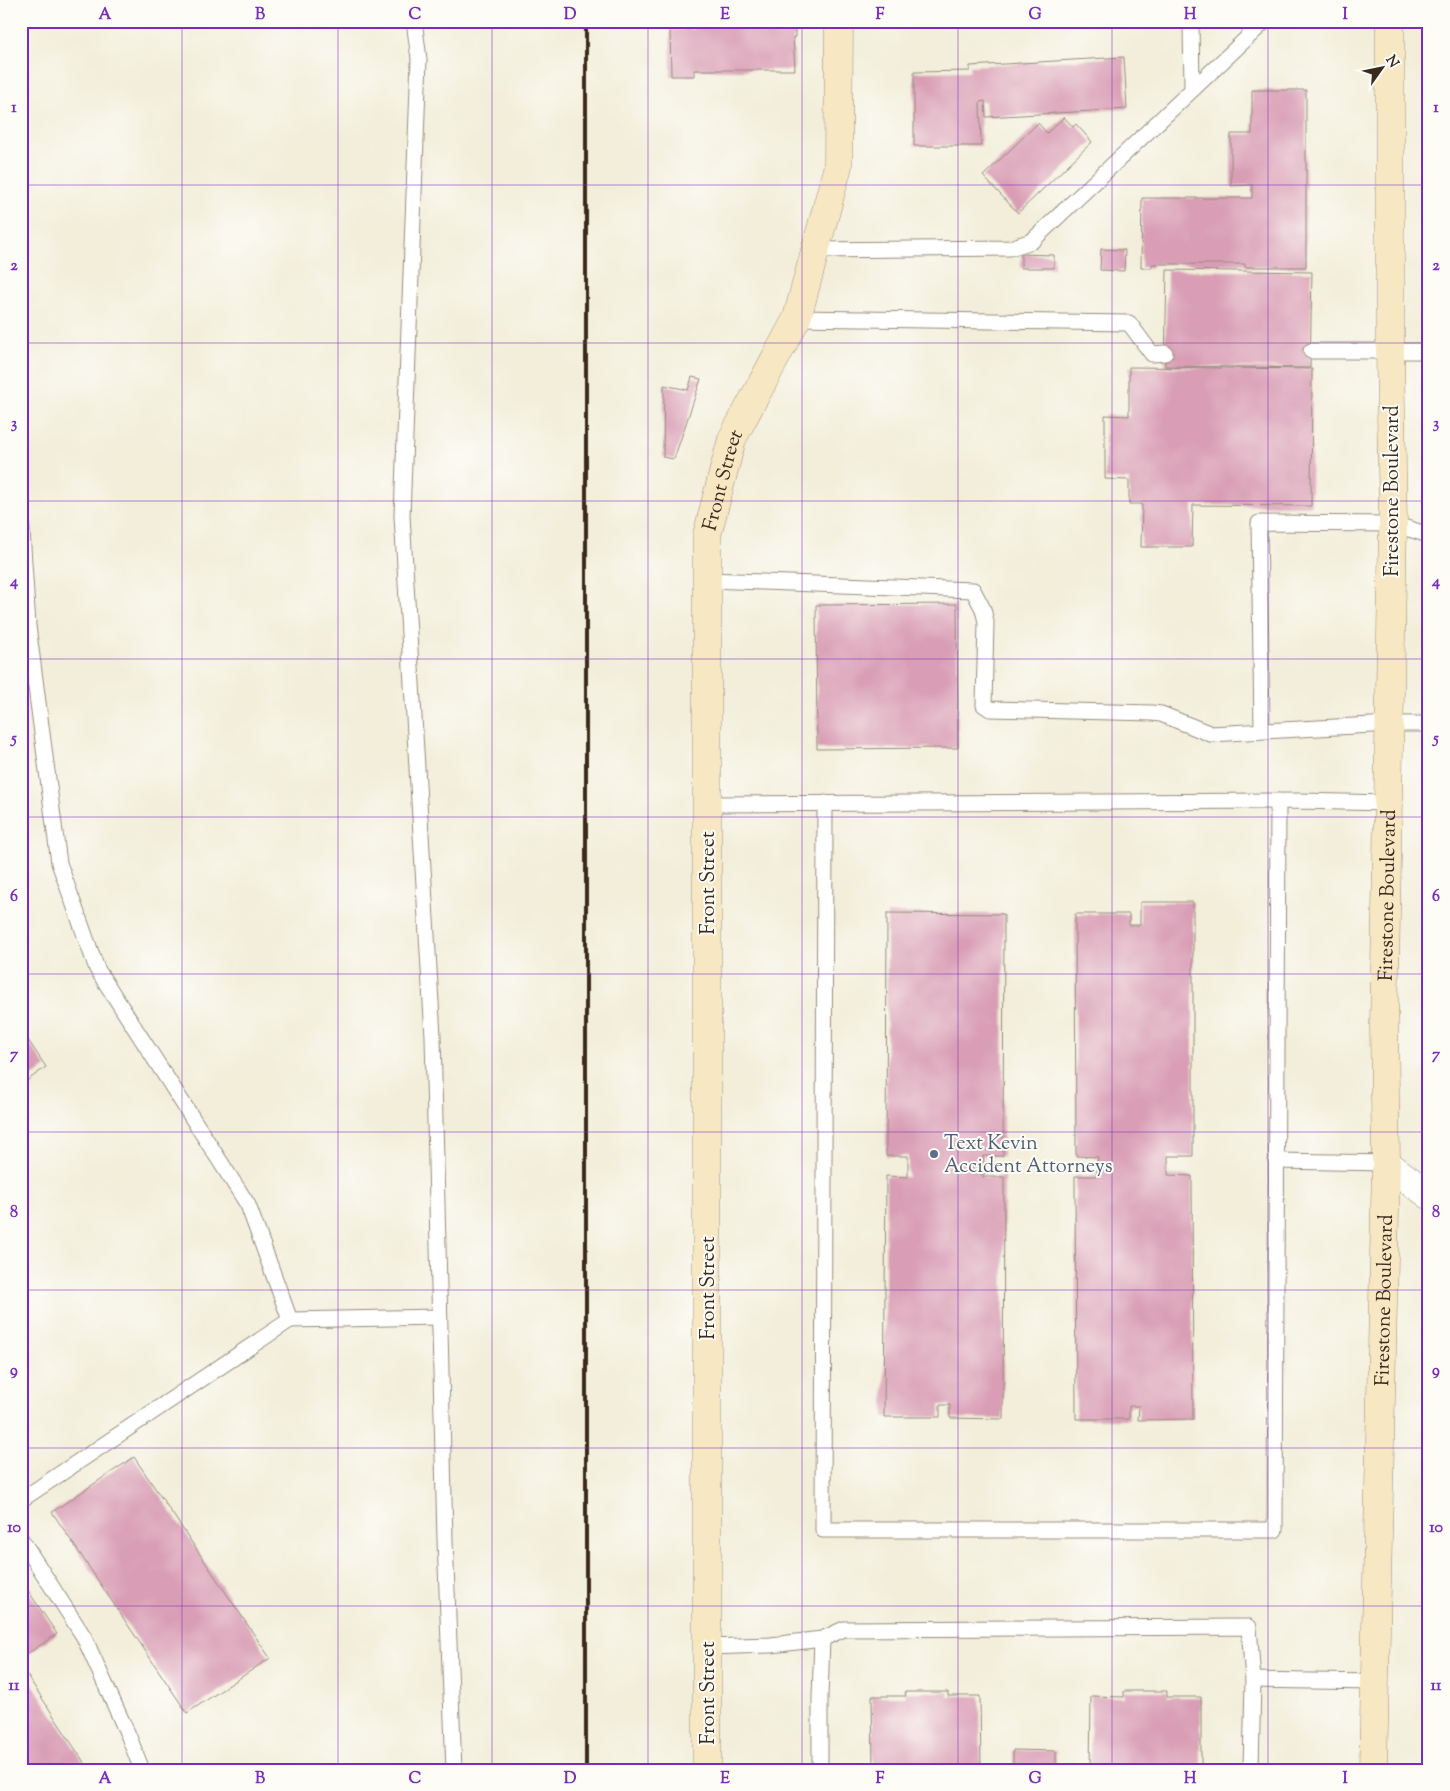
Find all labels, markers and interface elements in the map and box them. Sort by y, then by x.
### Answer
text: A [99,4,112,27]
text: B [255,4,265,27]
text: C [409,4,422,27]
text: D [564,4,577,27]
text: E [720,4,730,27]
text: F [876,4,885,27]
text: G [1028,4,1042,27]
text: H [1184,4,1197,27]
text: I [1342,4,1348,27]
north arrow [1358,42,1408,92]
text: N [1380,52,1403,72]
text: 1 [11,97,17,120]
text: 1 [1433,97,1439,120]
text: 2 [10,255,18,278]
text: 2 [1432,255,1440,278]
street label: Firestone Boulevard [1379,405,1408,577]
text: 3 [11,413,18,436]
text: 3 [1433,413,1440,436]
street label: Front Street [697,425,752,534]
text: 4 [9,571,18,594]
text: 4 [1431,571,1440,594]
text: 5 [9,728,17,751]
text: 5 [1431,728,1439,751]
street label: Firestone Boulevard [1373,809,1405,981]
street label: Front Street [695,831,724,935]
text: 6 [10,886,18,909]
text: 6 [1432,886,1440,909]
text: 7 [10,1044,19,1067]
text: 7 [1432,1044,1441,1067]
place label: Text Kevin Accident Attorneys [944,1130,1113,1182]
marker: Text Kevin Accident Attorneys [928,1148,940,1160]
text: 8 [10,1202,18,1225]
text: 8 [1432,1202,1440,1225]
street label: Firestone Boulevard [1369,1214,1402,1386]
street label: Front Street [695,1236,724,1340]
text: 9 [10,1360,18,1383]
text: 9 [1432,1360,1440,1383]
text: 10 [7,1517,21,1540]
text: 10 [1429,1517,1443,1540]
street label: Front Street [695,1641,724,1745]
text: 11 [9,1675,20,1698]
text: 11 [1431,1675,1442,1698]
text: A [99,1768,112,1791]
text: B [255,1768,265,1791]
text: C [409,1768,422,1791]
text: D [564,1768,577,1791]
text: E [720,1768,730,1791]
text: F [876,1768,885,1791]
text: G [1028,1768,1042,1791]
text: H [1184,1768,1197,1791]
text: I [1342,1768,1348,1791]

